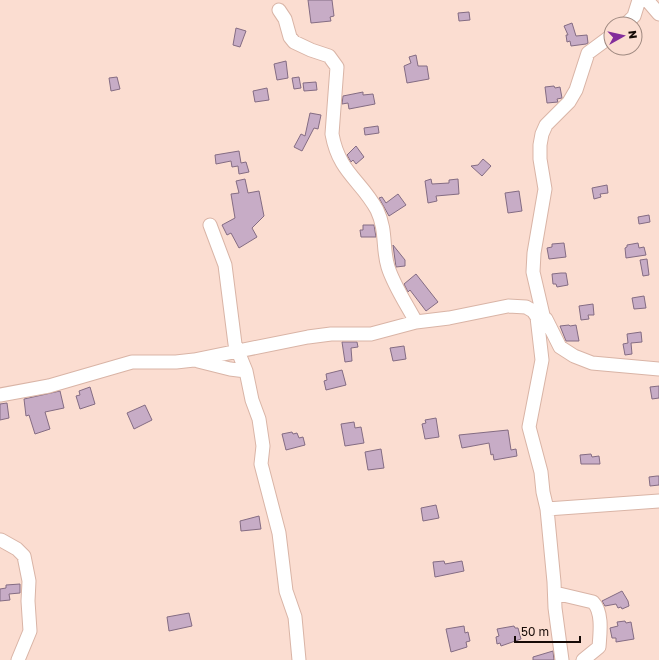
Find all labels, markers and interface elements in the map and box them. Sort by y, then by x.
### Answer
north arrow [603,16,643,56]
text: N [626,29,640,40]
scale bar [515,618,580,644]
text: 50 m [521,624,549,639]

